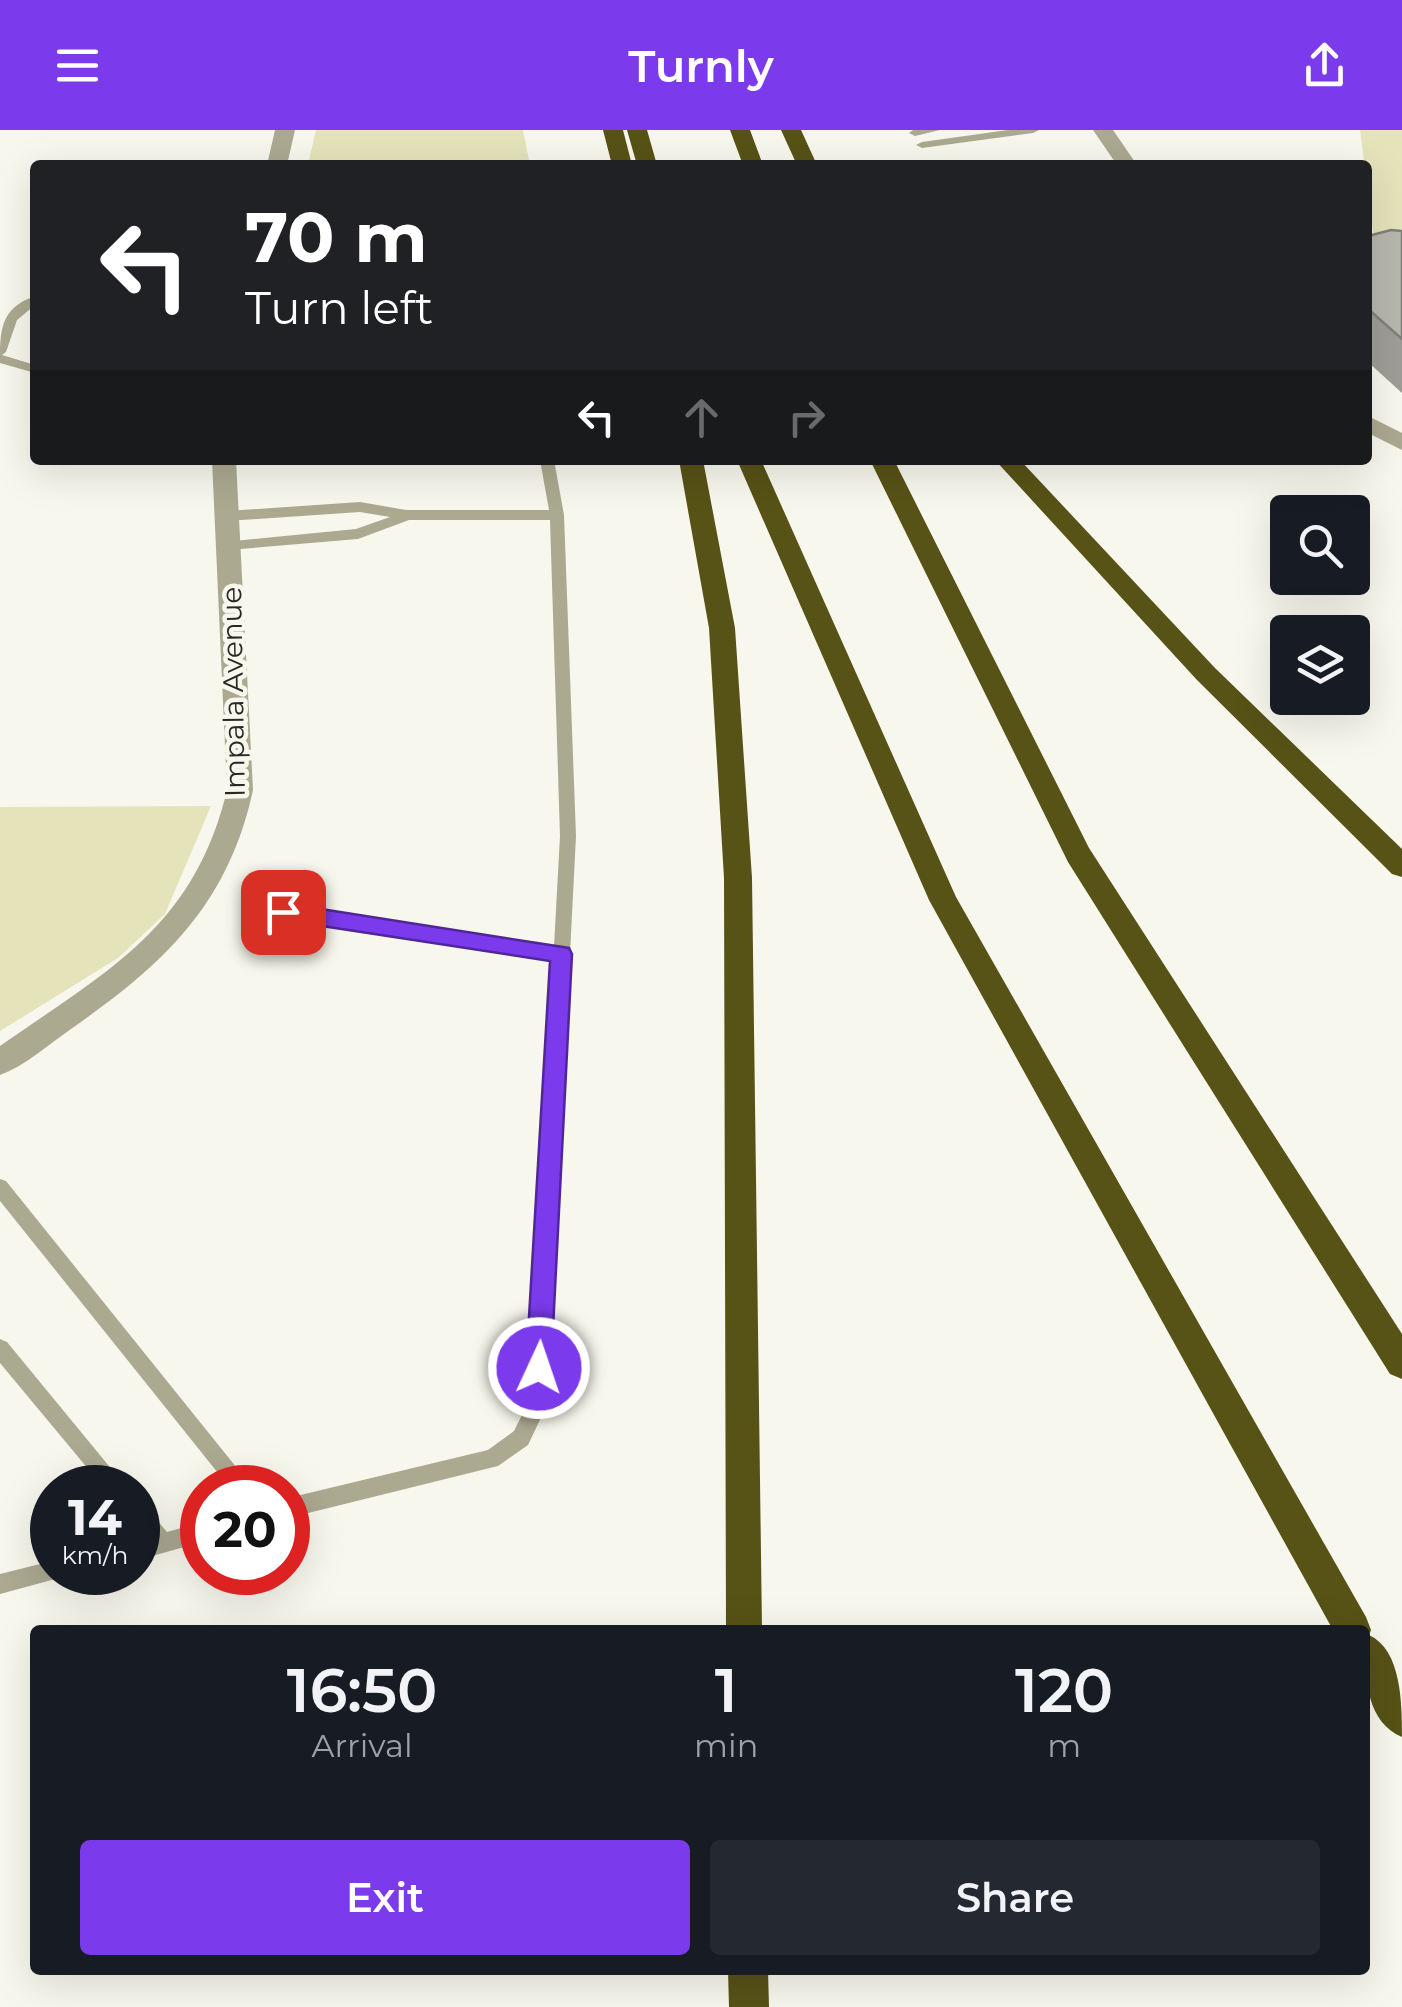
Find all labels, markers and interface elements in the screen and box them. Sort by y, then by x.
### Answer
icon: menu [50,38,105,93]
text: Turnly [628,38,774,93]
icon: share [1297,38,1352,93]
text: 70 m [245,194,428,280]
icon: left [80,200,210,330]
text: Turn left [245,280,433,335]
icon: left [569,390,624,445]
icon: ahead [674,390,729,445]
icon: right [779,390,834,445]
map controls [1270,495,1370,715]
button: search [1270,495,1370,595]
street label: Impala Avenue [214,586,252,798]
button: layers [1270,615,1370,715]
pin [241,870,326,955]
icon: arrive [256,885,311,940]
position arrow [487,1316,591,1420]
speed limit sign: 20 [180,1465,310,1595]
text: 14 [68,1487,122,1548]
text: km/h [62,1540,128,1570]
text: 16:50 [287,1654,437,1727]
text: 1 [715,1654,738,1727]
text: 120 [1015,1654,1113,1727]
text: Arrival [312,1726,413,1765]
text: min [694,1726,758,1765]
text: m [1047,1726,1081,1765]
button: Exit [80,1840,690,1955]
button: Share [710,1840,1320,1955]

